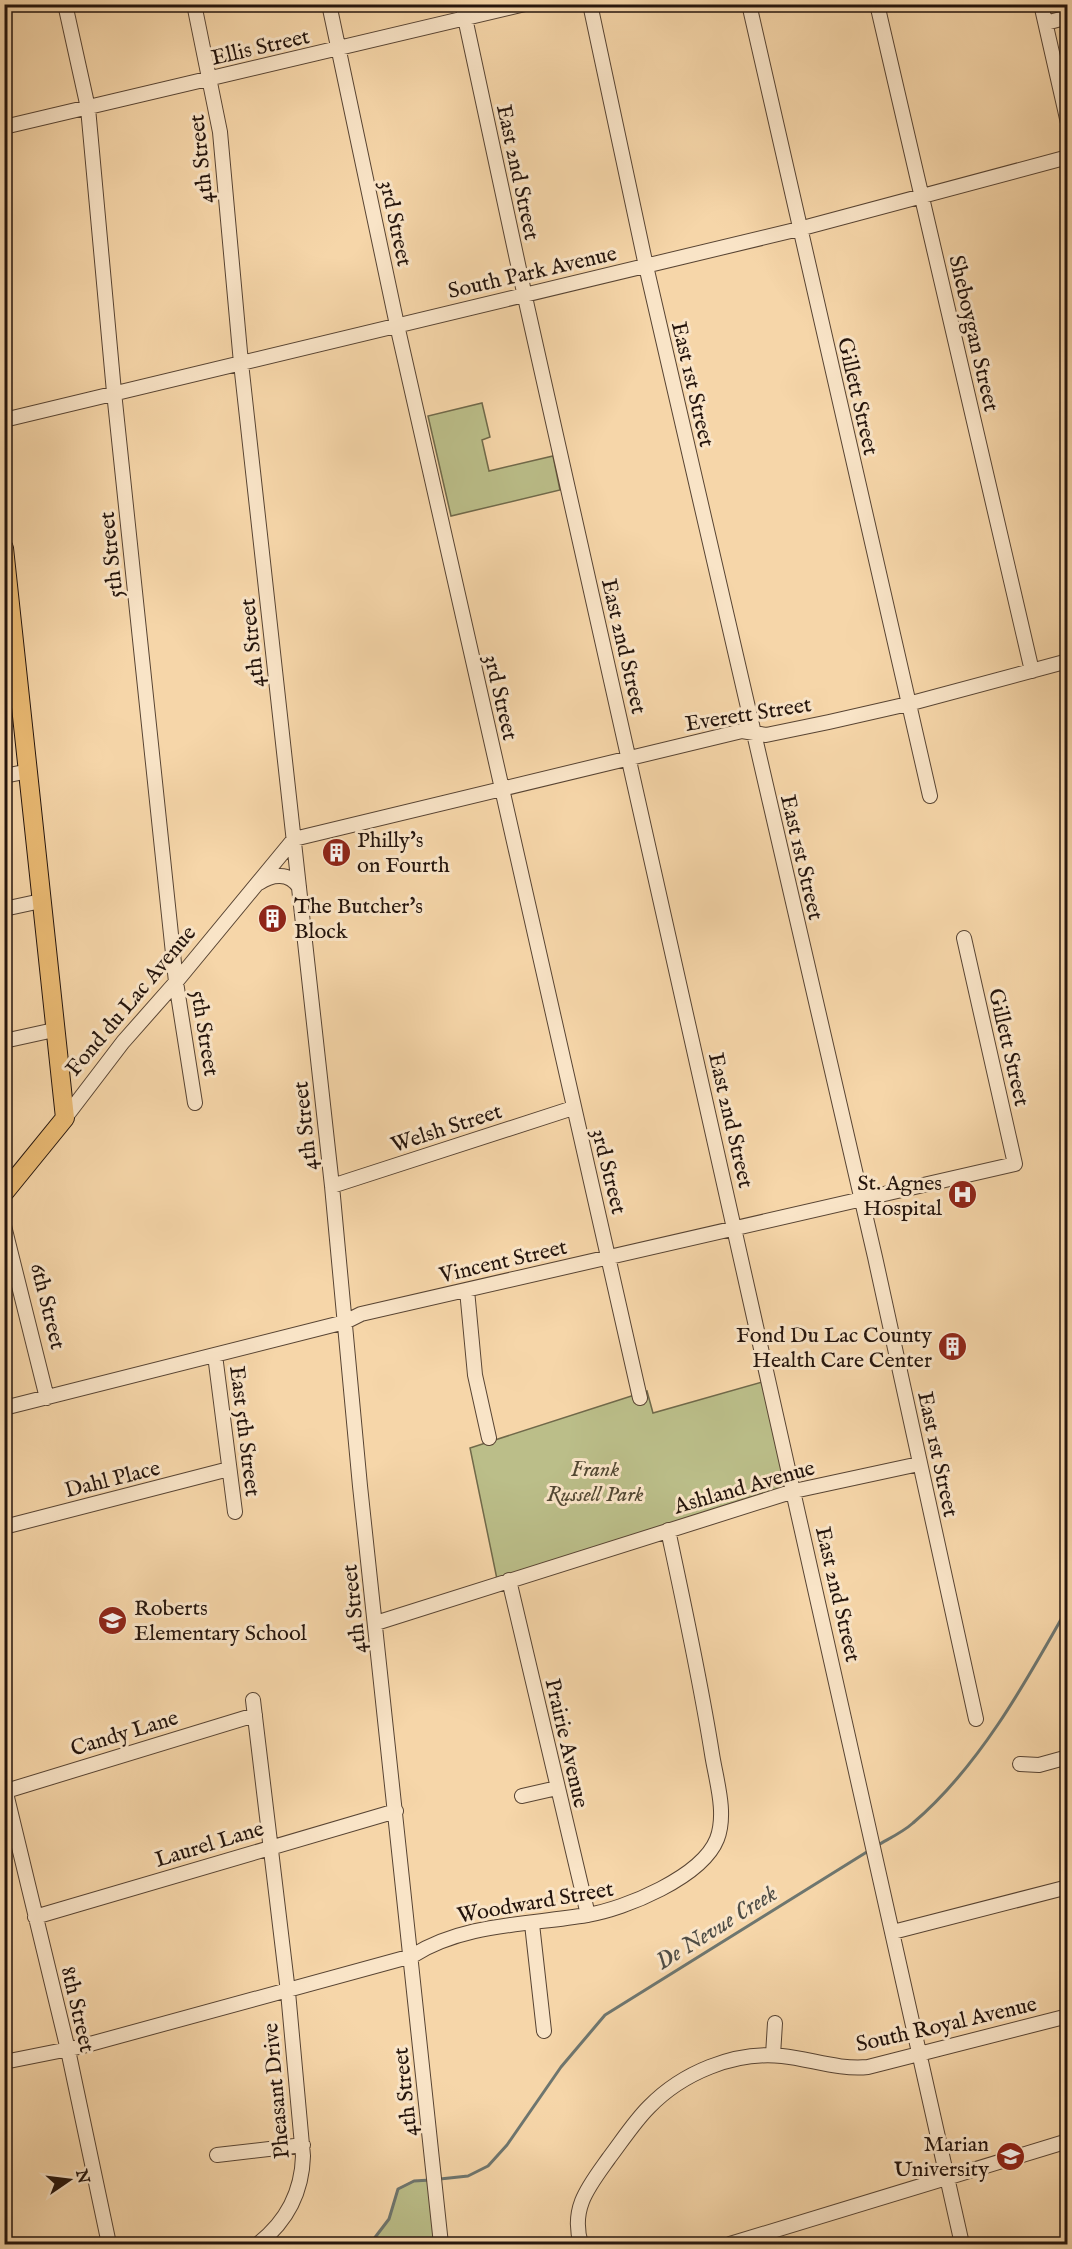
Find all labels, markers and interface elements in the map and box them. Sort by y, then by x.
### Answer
street label: Ellis Street [208,23,313,73]
street label: East 2nd Street [489,102,545,243]
street label: 4th Street [183,112,221,205]
street label: 3rd Street [372,178,418,270]
street label: South Park Avenue [445,240,620,306]
street label: Sheboygan Street [941,253,1005,415]
street label: East 1st Street [664,319,720,450]
street label: Gillett Street [830,335,884,458]
street label: 5th Street [93,510,130,599]
street label: East 2nd Street [594,576,652,717]
street label: 4th Street [234,596,272,689]
street label: 3rd Street [477,652,524,744]
street label: Everett Street [683,691,814,739]
street label: East 1st Street [773,792,829,923]
place label: Philly's on Fourth [357,827,450,880]
building icon: Philly's on Fourth [320,836,352,868]
place label: The Butcher's Block [294,893,423,946]
building icon: The Butcher's Block [257,902,289,934]
street label: Fond du Lac Avenue [60,920,203,1082]
street label: Gillett Street [981,986,1035,1109]
street label: 5th Street [183,988,225,1079]
street label: East 2nd Street [701,1050,759,1191]
street label: 4th Street [287,1079,325,1172]
street label: Welsh Street [388,1098,506,1160]
street label: 3rd Street [584,1126,632,1218]
place label: St. Agnes Hospital [857,1170,942,1223]
hospital icon: St. Agnes Hospital [947,1179,979,1211]
street label: Vincent Street [436,1234,570,1290]
street label: 6th Street [23,1260,71,1353]
place label: Fond Du Lac County Health Care Center [736,1322,932,1375]
building icon: Fond Du Lac County Health Care Center [937,1331,969,1363]
street label: East 5th Street [222,1364,266,1499]
street label: East 1st Street [910,1389,964,1520]
street label: Ashland Avenue [670,1454,818,1522]
street label: Dahl Place [62,1455,163,1505]
park label: Frank Russell Park [546,1456,644,1509]
street label: East 2nd Street [808,1524,866,1665]
street label: 4th Street [336,1562,374,1655]
place label: Roberts Elementary School [134,1595,307,1648]
school or university icon: Roberts Elementary School [97,1604,129,1636]
street label: Prairie Avenue [538,1676,595,1811]
street label: Candy Lane [67,1704,182,1764]
street label: Laurel Lane [152,1815,267,1875]
street label: Woodward Street [455,1875,616,1930]
water label: De Nevue Creek [650,1878,784,1978]
street label: 8th Street [54,1964,101,2056]
street label: South Royal Avenue [853,1990,1040,2059]
street label: Pheasant Drive [257,2022,297,2160]
street label: 4th Street [387,2045,425,2138]
place label: Marian University [894,2131,989,2184]
school or university icon: Marian University [994,2140,1026,2172]
north arrow [39,2150,99,2210]
text: N [70,2167,93,2186]

